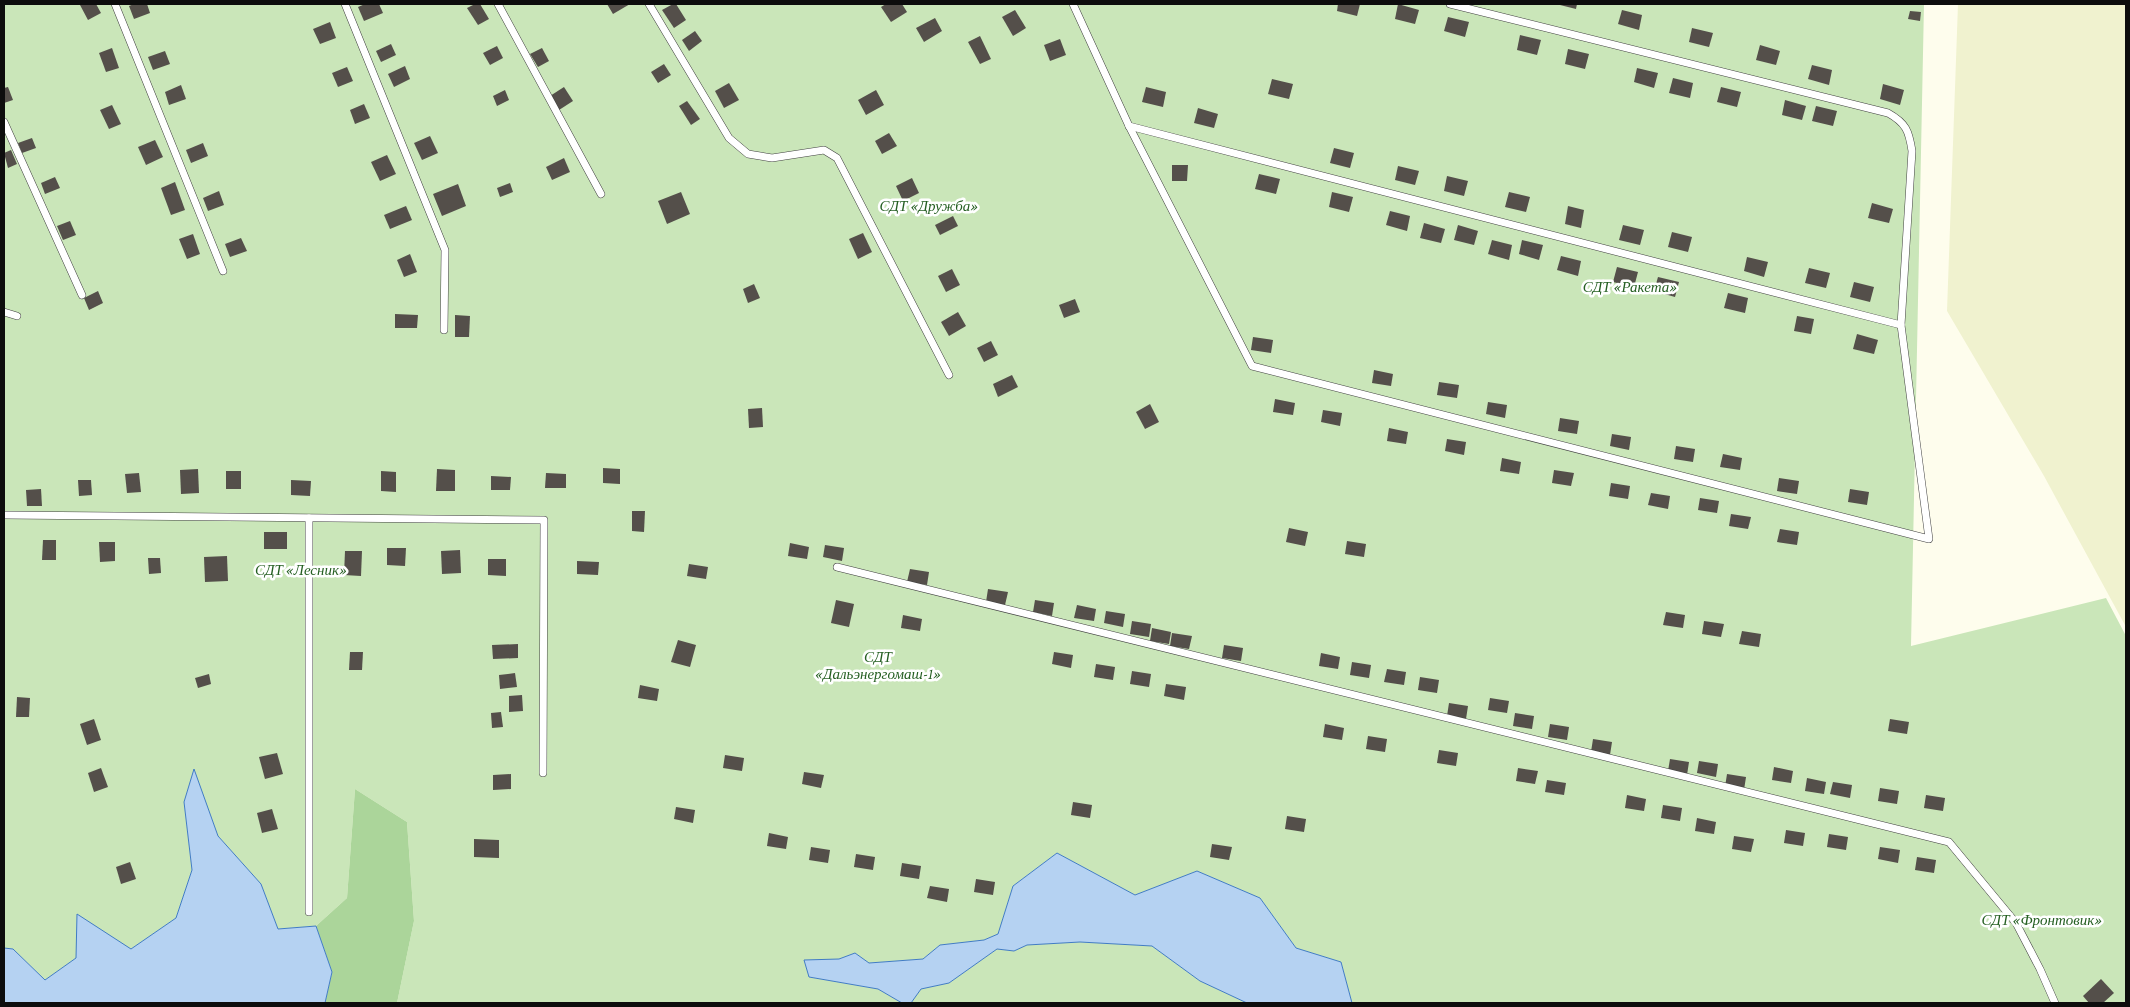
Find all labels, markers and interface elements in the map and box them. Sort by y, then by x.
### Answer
park label: СДТ «Дружба» [880,198,978,214]
park label: СДТ «Ракета» [1583,279,1677,295]
park label: СДТ «Лесник» [255,562,347,578]
park label: СДТ «Дальэнергомаш-1» [815,649,941,682]
park label: СДТ «Фронтовик» [1982,912,2102,928]

